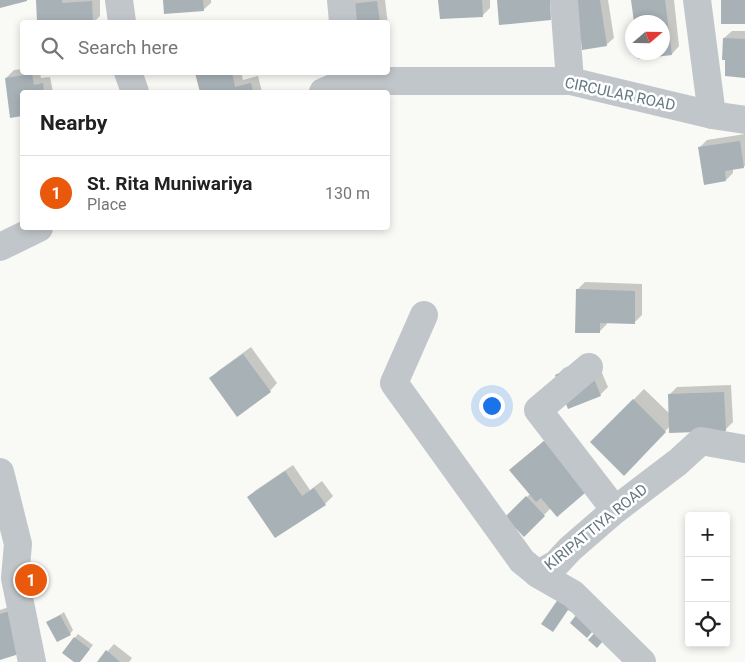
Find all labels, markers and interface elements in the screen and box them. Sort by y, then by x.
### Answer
north arrow [625,15,670,60]
search box [20,20,390,75]
icon: search [38,34,66,62]
text: Search here [78,36,178,59]
street label: CIRCULAR ROAD [563,73,677,115]
text: Nearby [40,111,107,135]
text: St. Rita Muniwariya [87,172,253,195]
text: 1 [51,184,61,203]
text: 130 m [325,184,370,203]
text: Place [87,195,127,214]
your location [479,393,505,419]
street label: KIRIPATTIYA ROAD [541,480,651,574]
map controls [685,512,730,647]
button: + [685,512,730,557]
button: − [685,557,730,602]
pin: 1 [15,561,47,599]
button: locate [685,602,730,647]

